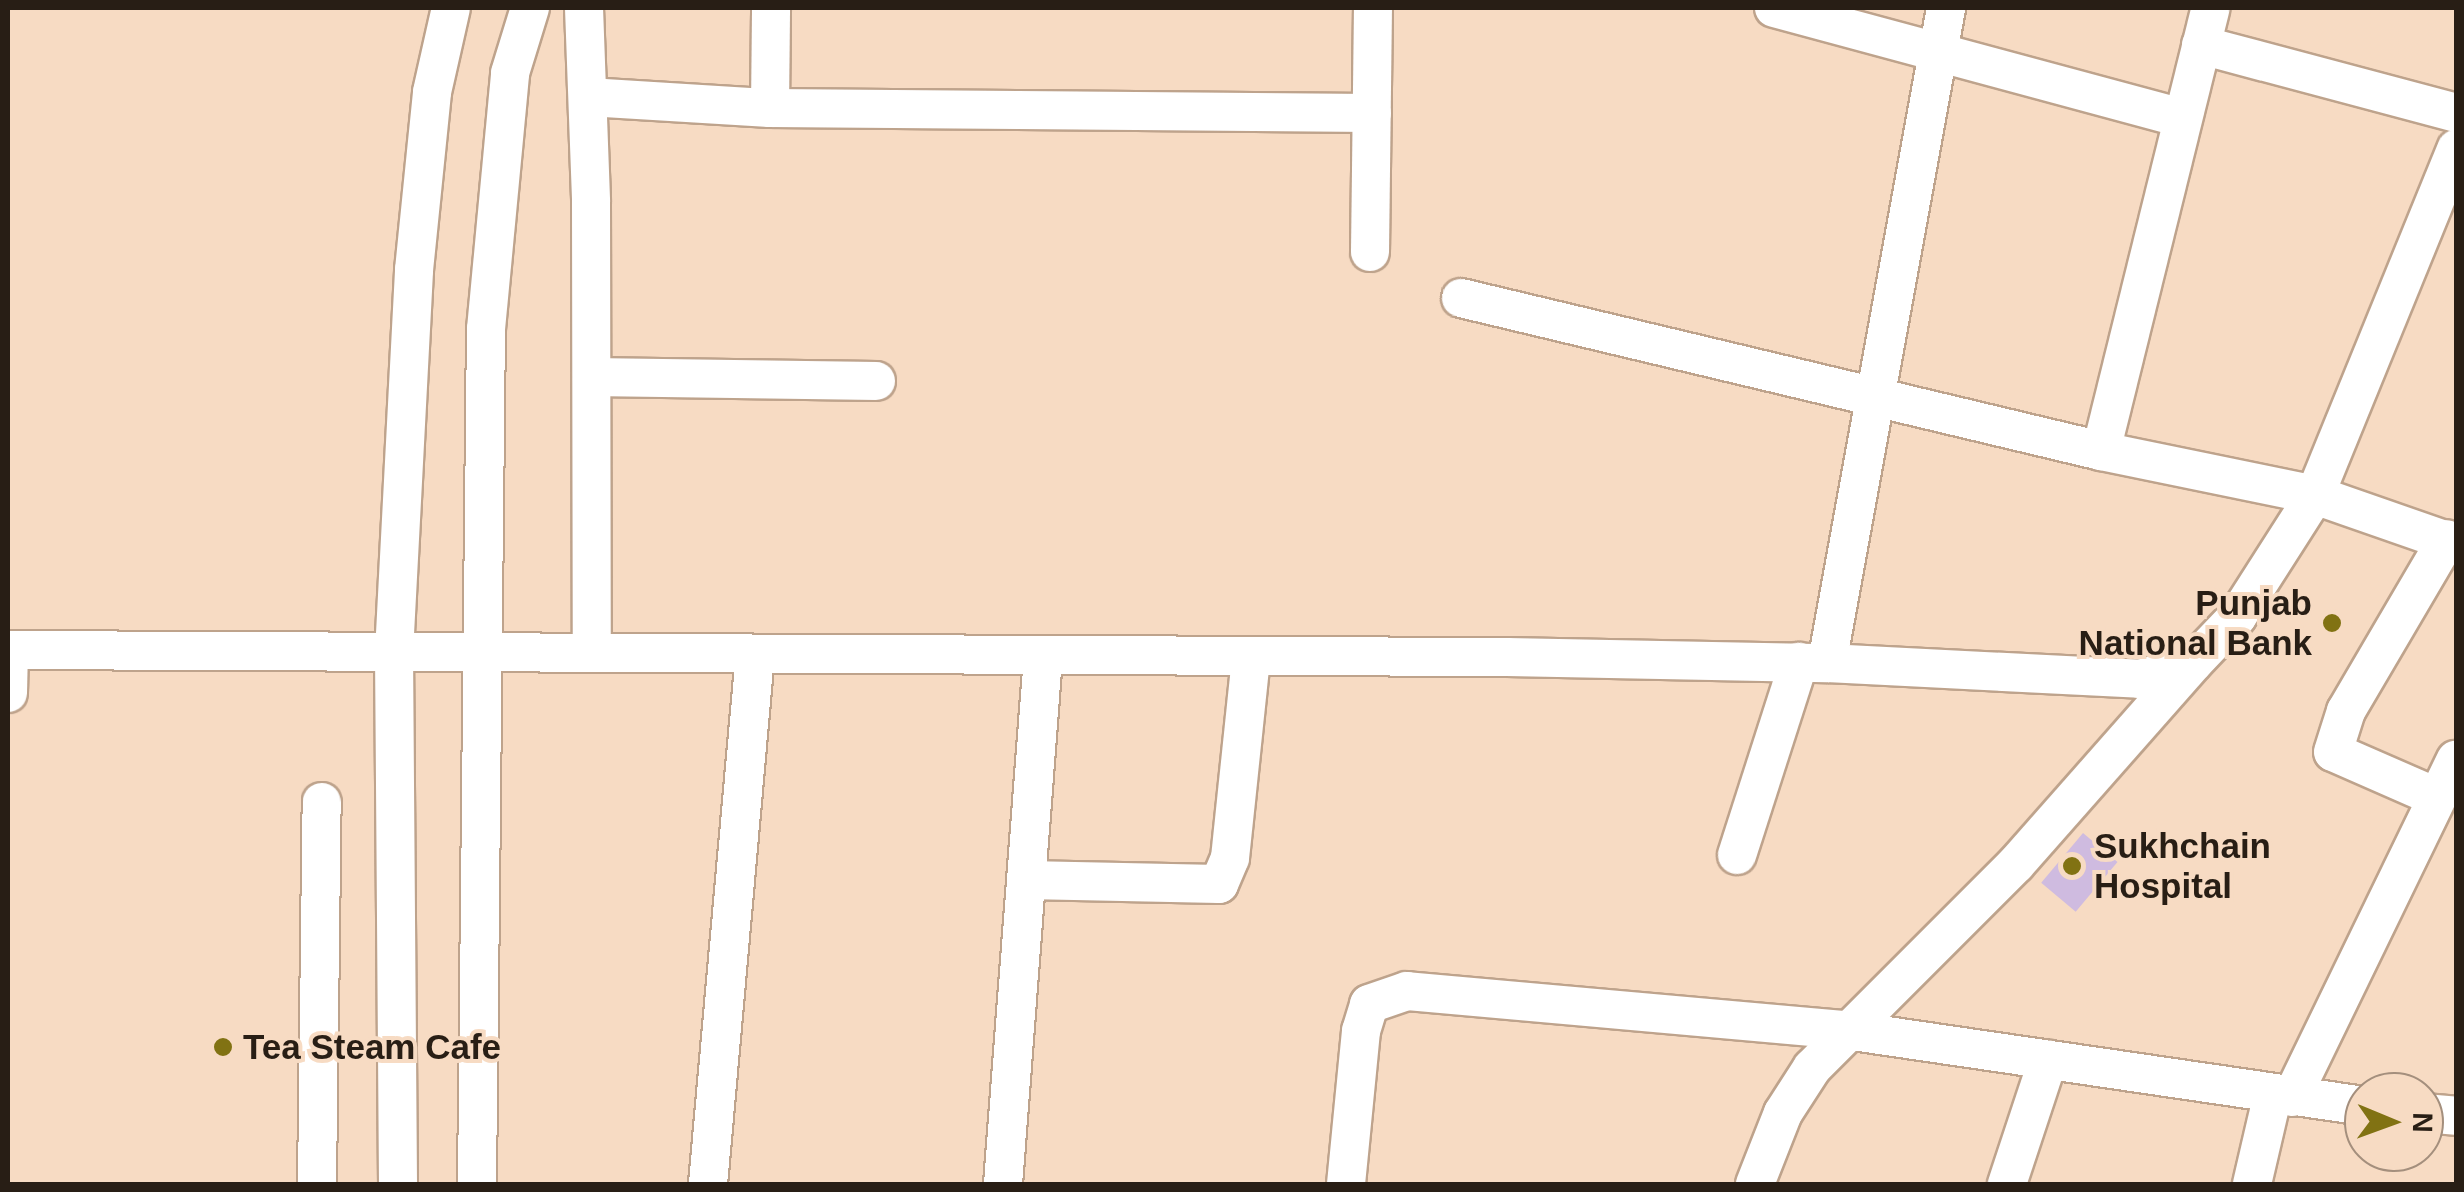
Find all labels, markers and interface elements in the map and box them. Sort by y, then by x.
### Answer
place label: Punjab National Bank [2079,582,2312,664]
marker: Punjab National Bank [2321,612,2343,634]
place label: Sukhchain Hospital [2094,825,2271,907]
marker: Sukhchain Hospital [2059,853,2085,879]
place label: Tea Steam Cafe [243,1026,501,1068]
marker: Tea Steam Cafe [212,1036,234,1058]
north arrow [2344,1072,2444,1172]
text: N [2407,1112,2438,1133]

